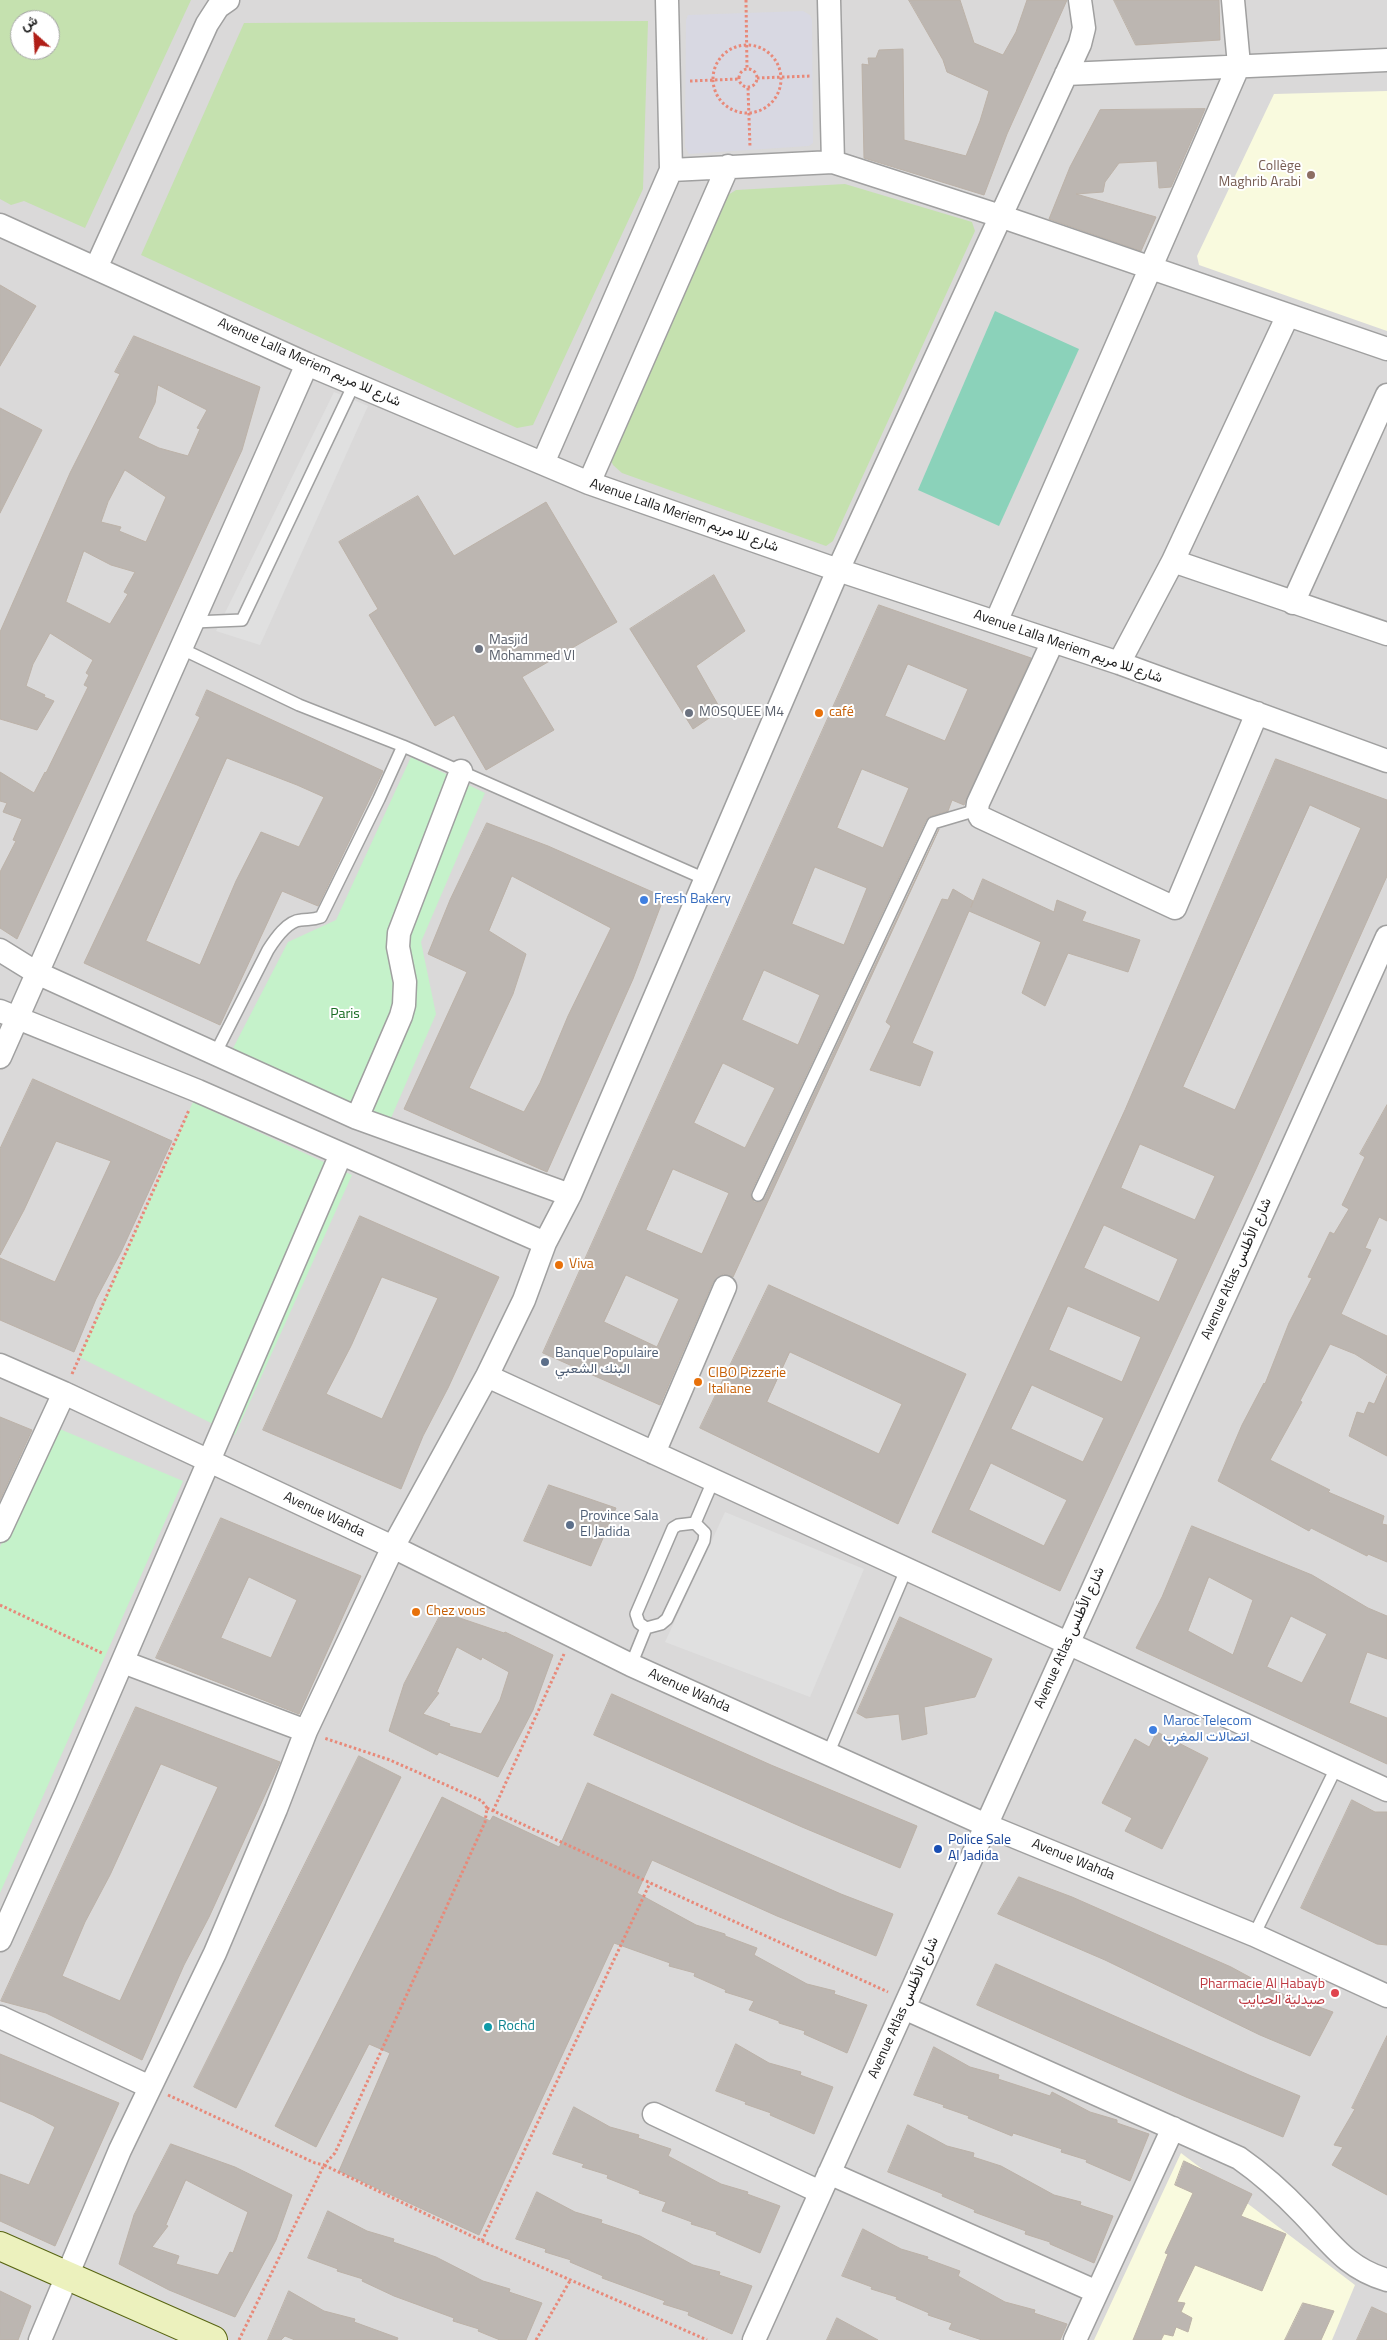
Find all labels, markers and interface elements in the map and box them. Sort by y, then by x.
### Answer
text: ش [16,9,41,35]
north arrow [10,10,60,60]
place label: Collège Maghrib Arabi [1219,159,1301,192]
marker: Collège Maghrib Arabi [1305,169,1317,181]
street label: Avenue Lalla Meriem شارع للا مريم [215,315,403,411]
street label: Avenue Lalla Meriem شارع للا مريم [587,476,781,556]
street label: Avenue Lalla Meriem شارع للا مريم [971,607,1165,687]
place label: Masjid Mohammed VI [489,633,575,666]
marker: Masjid Mohammed VI [473,643,485,655]
place label: MOSQUEE M4 [699,705,784,721]
place label: café [829,705,854,721]
marker: MOSQUEE M4 [683,707,695,719]
marker: café [813,707,825,719]
place label: Fresh Bakery [654,892,731,908]
marker: Fresh Bakery [638,894,650,906]
park label: Paris [330,1007,360,1023]
street label: Avenue Atlas شارع الأطلس [1198,1196,1276,1342]
place label: Viva [569,1257,594,1273]
marker: Viva [553,1259,565,1271]
place label: Banque Populaire البنك الشعبي [555,1346,659,1378]
marker: Banque Populaire البنك الشعبي [539,1356,551,1368]
place label: CIBO Pizzerie Italiane [708,1366,786,1398]
marker: CIBO Pizzerie Italiane [692,1376,704,1388]
street label: Avenue Wahda [281,1489,367,1541]
place label: Province Sala El Jadida [580,1509,659,1541]
marker: Province Sala El Jadida [564,1519,576,1531]
street label: Avenue Atlas شارع الأطلس [1031,1565,1109,1711]
place label: Chez vous [426,1604,486,1620]
marker: Chez vous [410,1606,422,1618]
street label: Avenue Wahda [645,1665,733,1717]
place label: Maroc Telecom اتصالات المغرب [1163,1714,1252,1746]
marker: Maroc Telecom اتصالات المغرب [1147,1724,1159,1736]
place label: Police Sale Al Jadida [948,1833,1011,1865]
street label: Avenue Wahda [1029,1836,1117,1884]
marker: Police Sale Al Jadida [932,1843,944,1855]
street label: Avenue Atlas شارع الأطلس [865,1935,943,2081]
place label: Pharmacie Al Habayb صيدلية الحبايب [1200,1977,1325,2010]
marker: Pharmacie Al Habayb صيدلية الحبايب [1329,1987,1341,1999]
place label: Rochd [498,2019,535,2035]
marker: Rochd [482,2021,494,2033]

